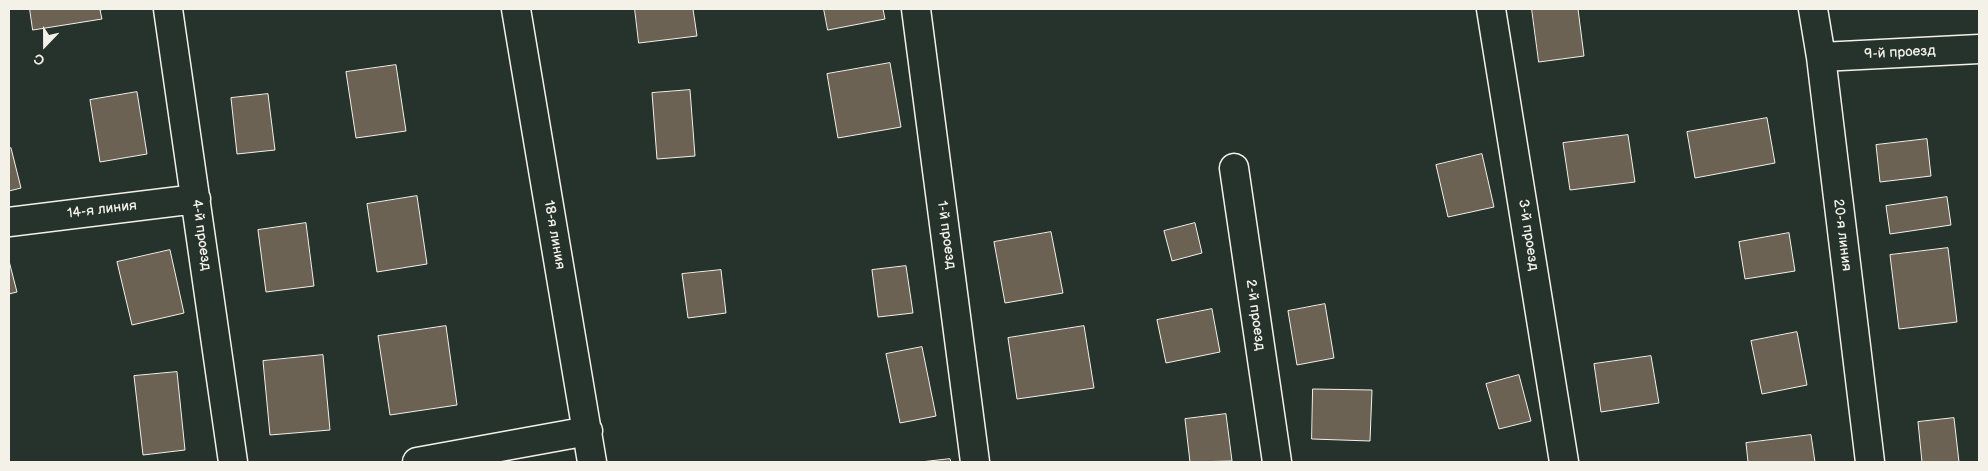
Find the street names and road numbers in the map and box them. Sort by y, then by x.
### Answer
street label: 9-й проезд [1864,43,1936,63]
street label: 14-я линия [66,197,138,223]
street label: 4-й проезд [188,198,214,272]
street label: 3-й проезд [1514,198,1542,272]
street label: 20-я линия [1829,198,1855,272]
street label: 18-я линия [540,199,568,271]
street label: 1-й проезд [933,200,959,270]
street label: 2-й проезд [1242,278,1268,352]

